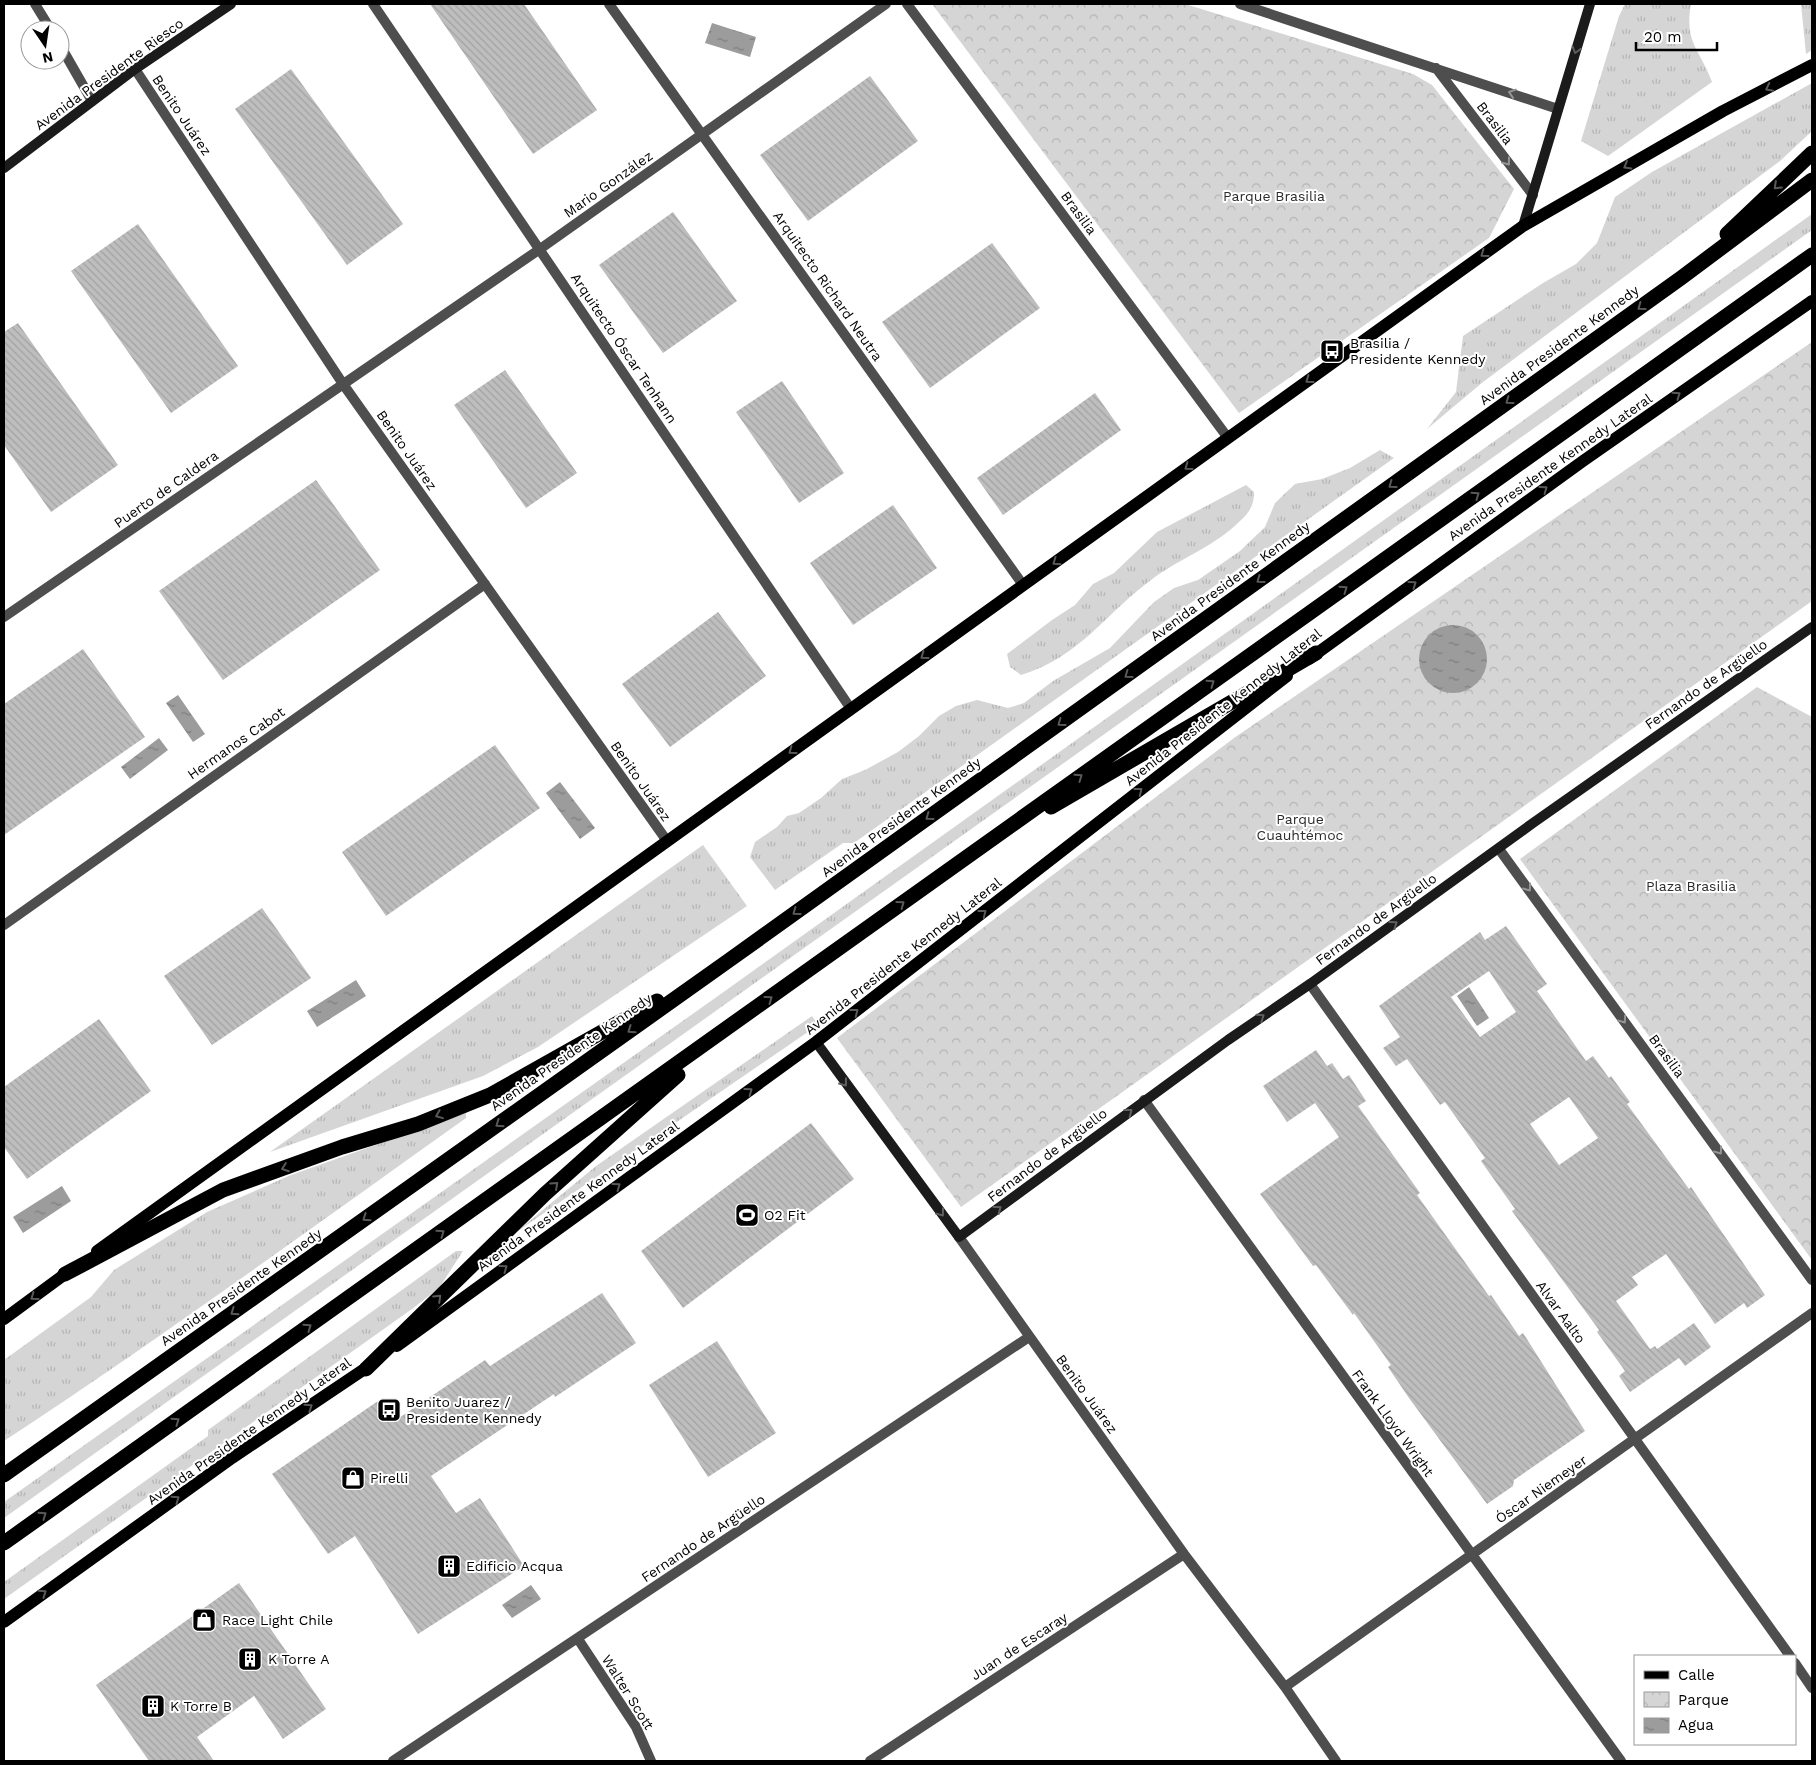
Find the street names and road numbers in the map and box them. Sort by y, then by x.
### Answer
street label: Avenida Presidente Riesco [32,15,186,133]
street label: Benito Juárez [149,72,215,158]
street label: Brasilia [1474,98,1516,148]
street label: Mario González [560,147,656,221]
street label: Brasilia [1058,188,1100,238]
street label: Arquitecto Richard Neutra [770,208,886,364]
street label: Arquitecto Óscar Tenhann [568,270,680,426]
street label: Avenida Presidente Kennedy [1476,281,1642,408]
street label: Avenida Presidente Kennedy Lateral [1445,390,1656,544]
street label: Benito Juárez [374,407,440,493]
street label: Puerto de Caldera [111,447,221,531]
street label: Avenida Presidente Kennedy [1147,517,1313,644]
street label: Avenida Presidente Kennedy Lateral [1121,625,1325,789]
street label: Fernando de Argüello [1642,636,1770,732]
street label: Hermanos Cabot [184,703,288,783]
street label: Benito Juárez [608,738,674,824]
street label: Avenida Presidente Kennedy [818,753,984,880]
street label: Fernando de Argüello [1312,870,1440,968]
street label: Avenida Presidente Kennedy Lateral [801,874,1005,1038]
street label: Avenida Presidente Kennedy [487,990,655,1114]
street label: Brasilia [1646,1031,1688,1081]
street label: Fernando de Argüello [984,1105,1110,1205]
street label: Avenida Presidente Kennedy Lateral [474,1117,682,1275]
street label: Avenida Presidente Kennedy [157,1225,325,1349]
street label: Alvar Aalto [1533,1278,1589,1346]
street label: Benito Juárez [1053,1351,1121,1437]
street label: Avenida Presidente Kennedy Lateral [144,1354,355,1508]
street label: Frank Lloyd Wright [1349,1366,1437,1480]
street label: Óscar Niemeyer [1492,1451,1590,1527]
street label: Fernando de Argüello [638,1491,768,1585]
street label: Juan de Escaray [968,1608,1071,1683]
street label: Walter Scott [599,1652,657,1732]

